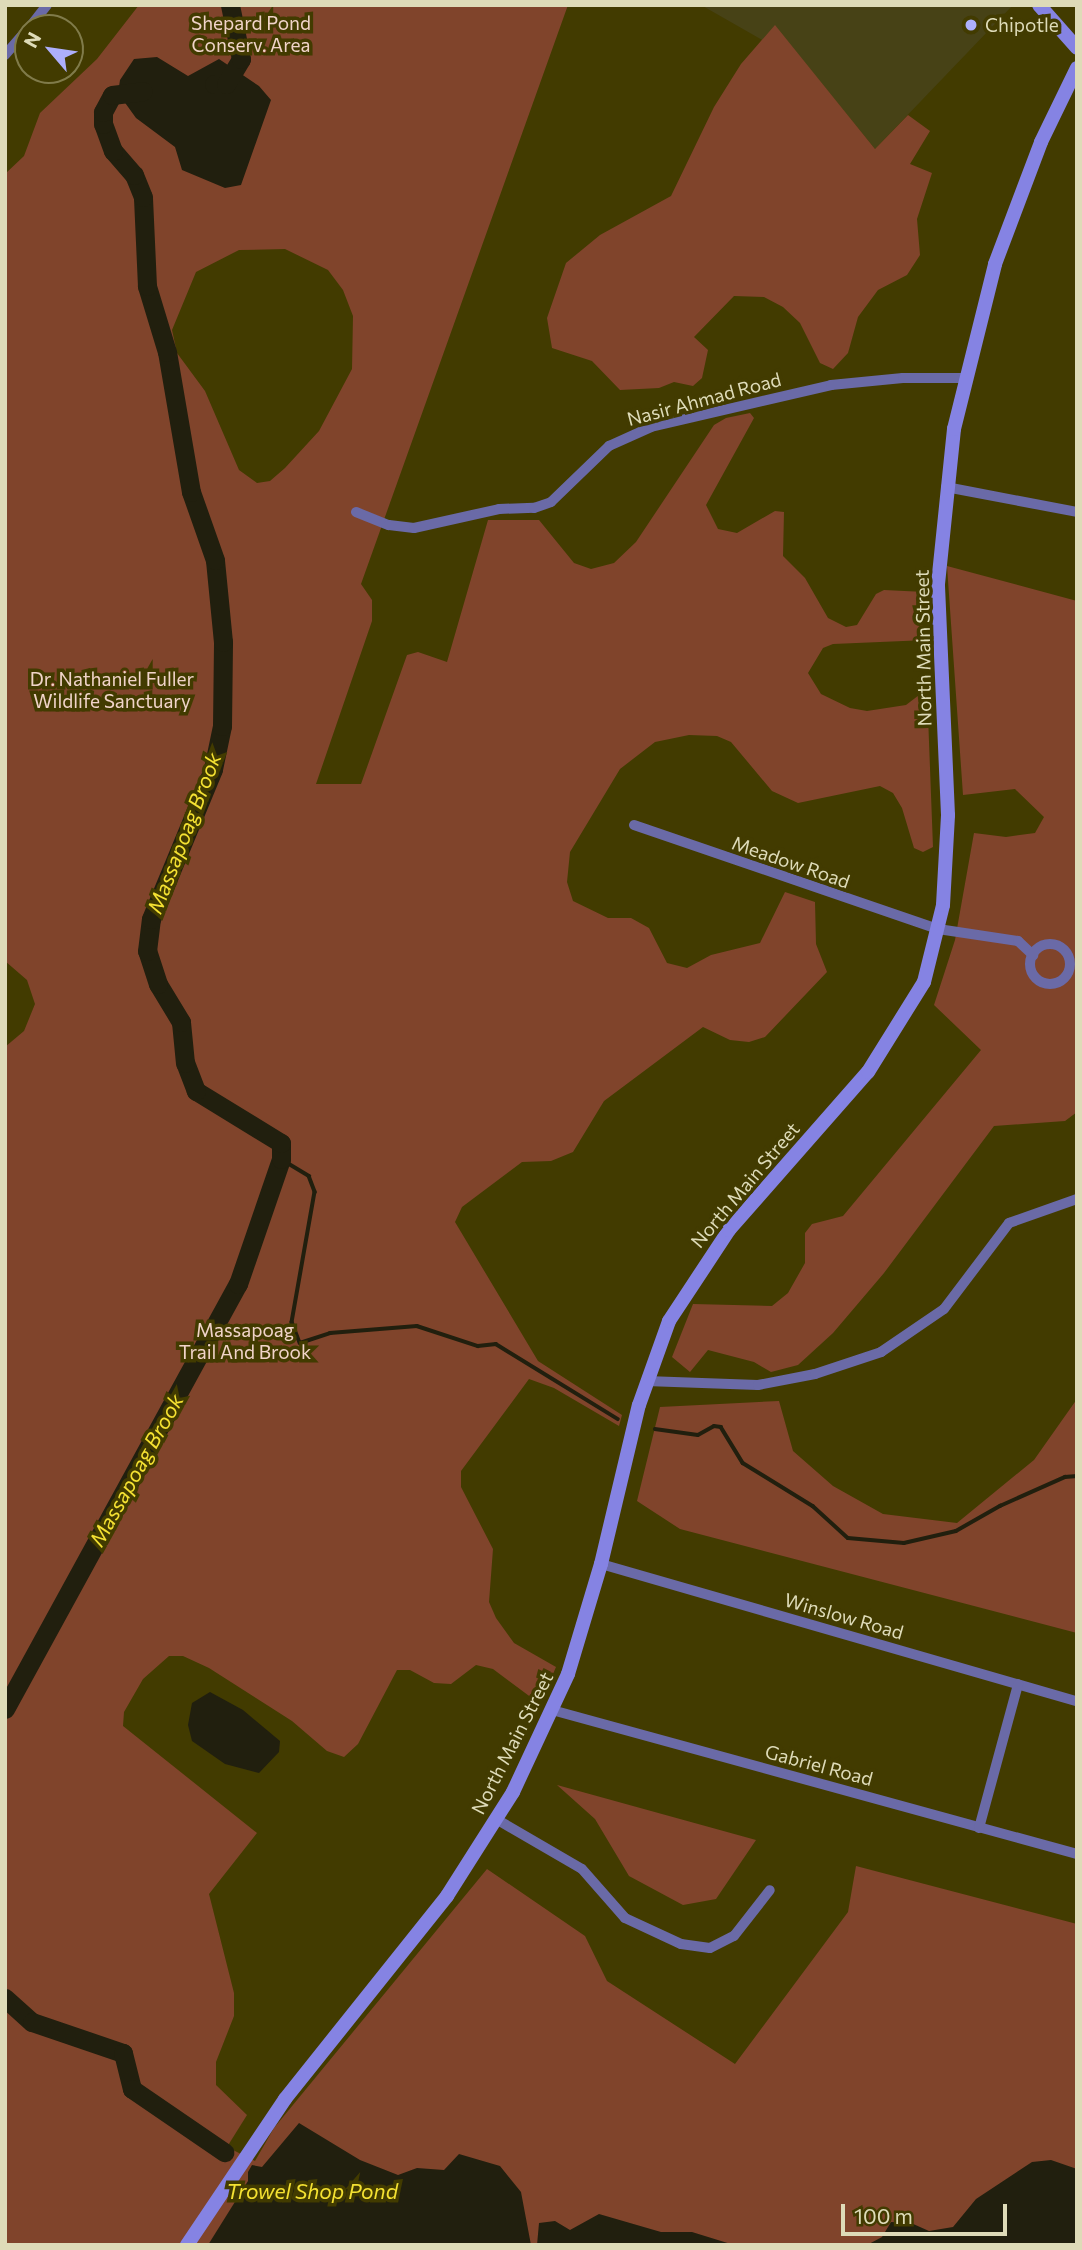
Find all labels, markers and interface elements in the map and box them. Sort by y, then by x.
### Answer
park label: Shepard Pond Conserv. Area [191,12,311,56]
north arrow [14,14,84,84]
place label: Chipotle [985,14,1059,36]
marker: Chipotle [963,17,979,33]
text: N [18,28,45,51]
street label: Nasir Ahmad Road [624,367,784,431]
street label: North Main Street [910,569,936,727]
park label: Dr. Nathaniel Fuller Wildlife Sanctuary [30,668,194,712]
water label: Massapoag Brook [142,749,226,917]
street label: Meadow Road [729,831,853,893]
street label: North Main Street [686,1118,804,1252]
park label: Massapoag Trail And Brook [179,1319,311,1363]
water label: Massapoag Brook [84,1389,188,1551]
street label: Winslow Road [782,1588,906,1644]
street label: North Main Street [466,1668,558,1818]
street label: Gabriel Road [763,1740,875,1790]
water label: Trowel Shop Pond [226,2178,398,2204]
scale bar [844,2190,1010,2234]
text: 100 m [854,2203,913,2228]

